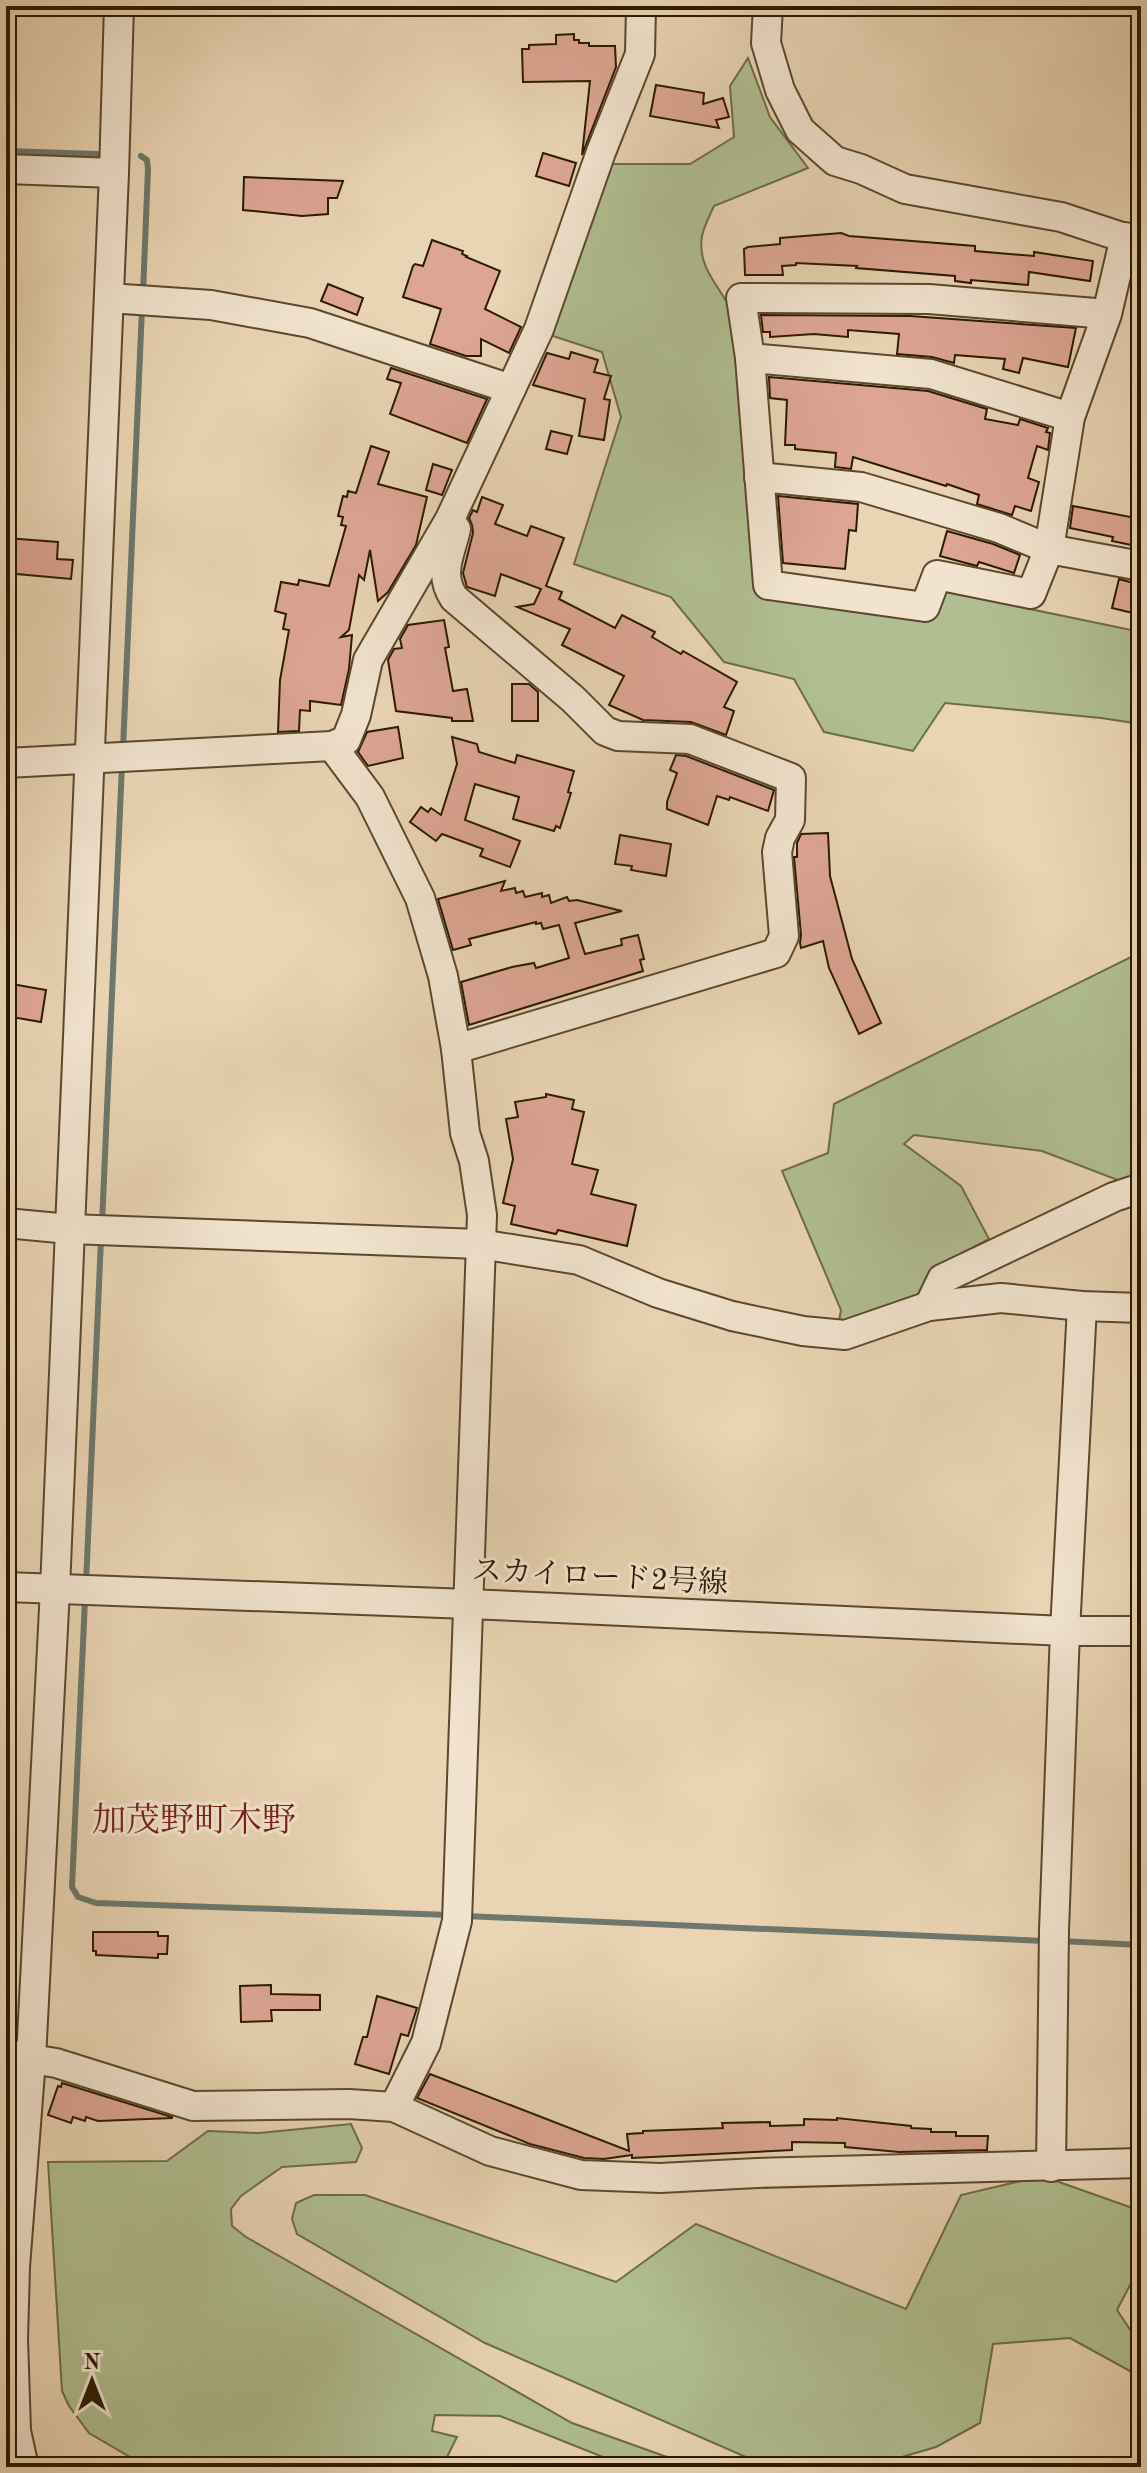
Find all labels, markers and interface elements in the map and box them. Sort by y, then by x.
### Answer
street label: スカイロード2号線 [471,1553,729,1600]
district label: 加茂野町木野 [92,1802,296,1839]
north arrow [52,2341,132,2421]
text: N [84,2352,101,2374]

